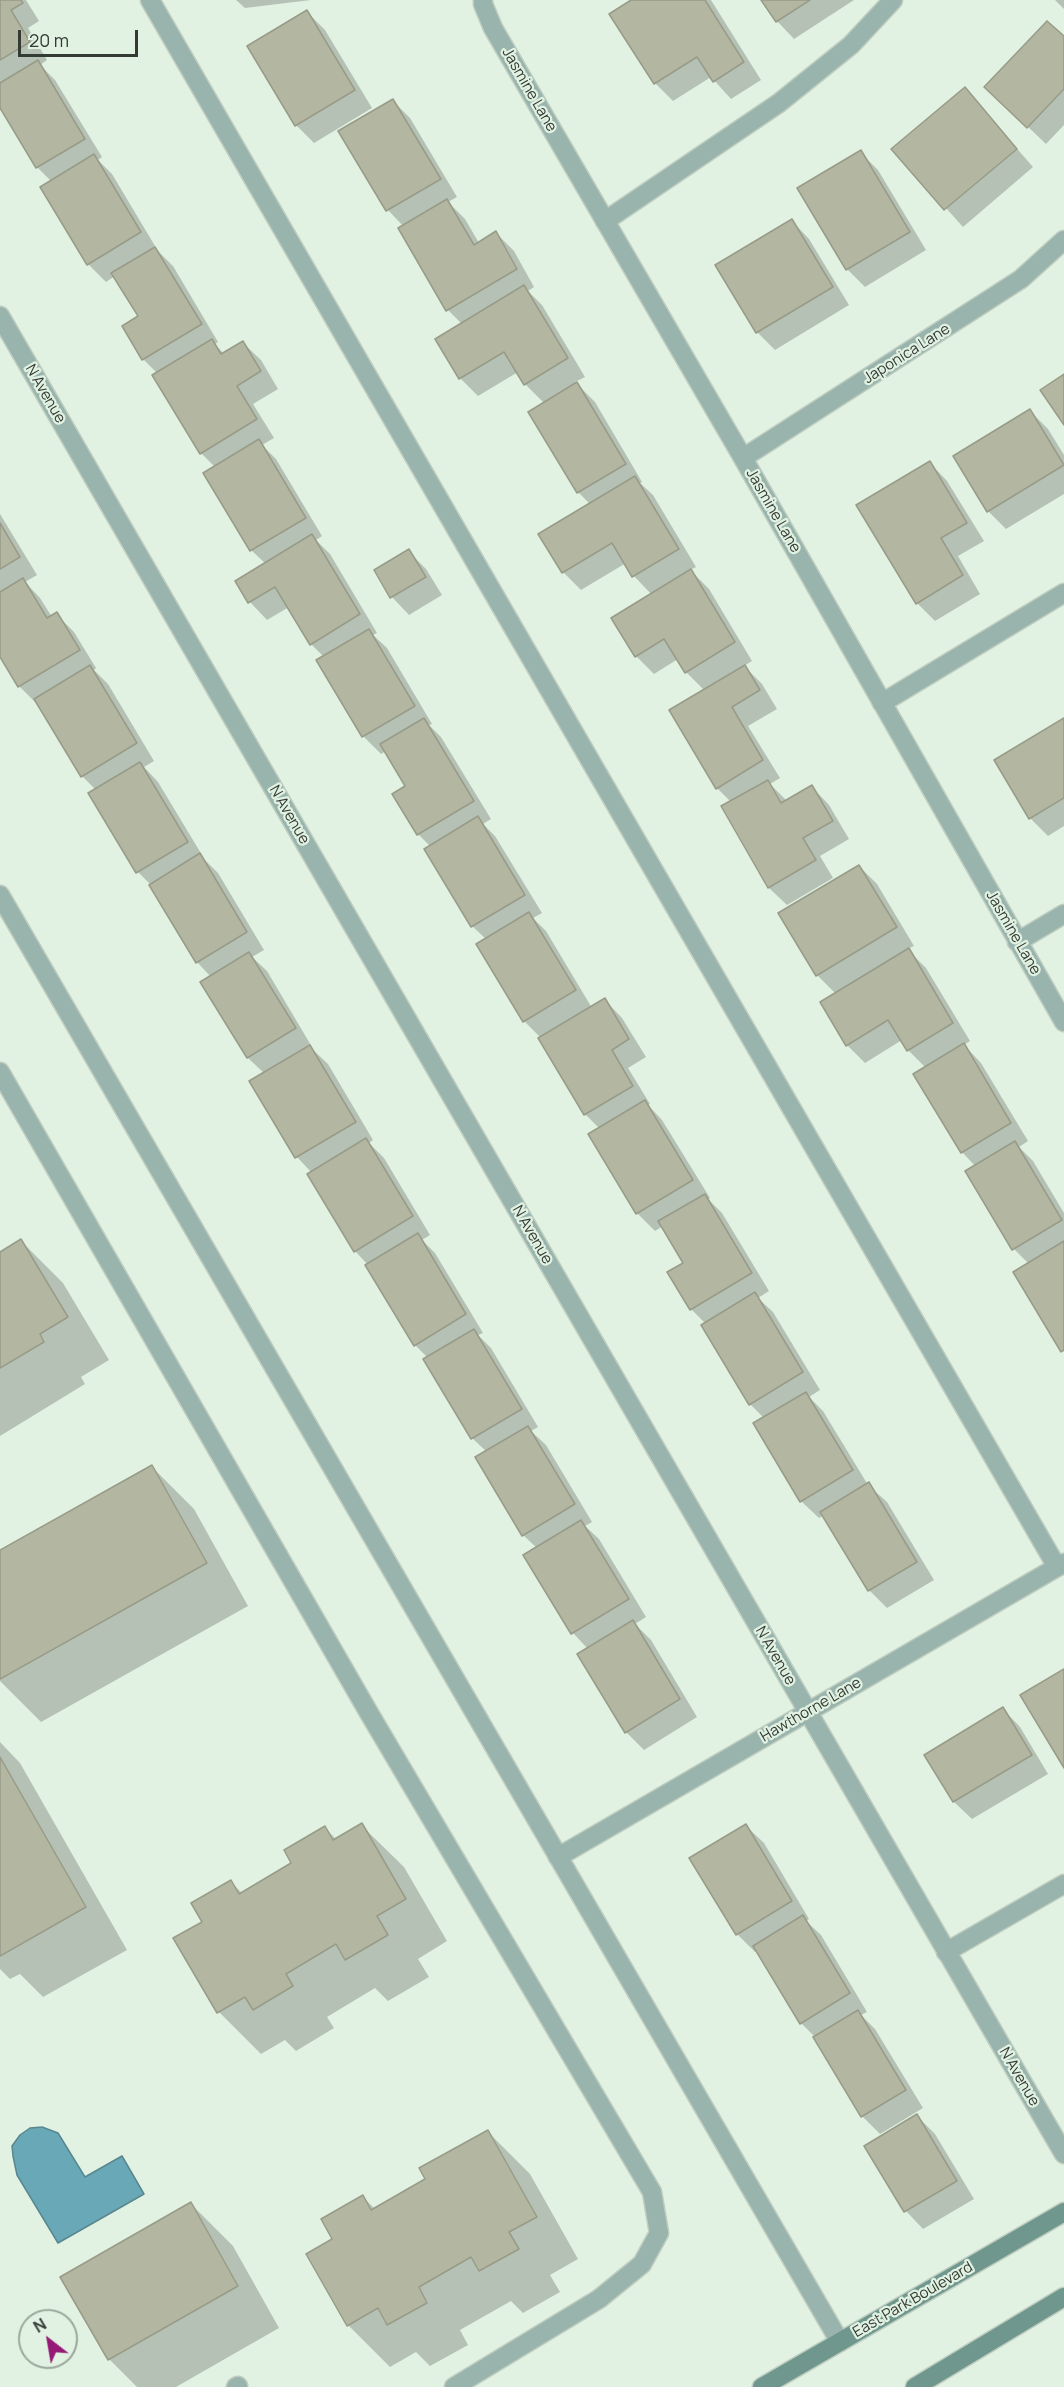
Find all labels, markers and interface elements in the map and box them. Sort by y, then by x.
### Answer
scale bar [21,18,141,56]
text: 20 m [29,28,69,52]
street label: Jasmine Lane [498,45,560,135]
street label: Japonica Lane [860,320,954,388]
street label: N Avenue [21,362,69,426]
street label: Jasmine Lane [742,466,804,556]
street label: N Avenue [265,783,313,847]
street label: Jasmine Lane [982,888,1044,978]
street label: N Avenue [508,1203,556,1267]
street label: N Avenue [751,1624,799,1688]
street label: Hawthorne Lane [757,1674,865,1746]
street label: N Avenue [995,2045,1043,2109]
street label: East Park Boulevard [850,2258,976,2342]
north arrow [18,2309,78,2369]
text: N [29,2313,50,2338]

